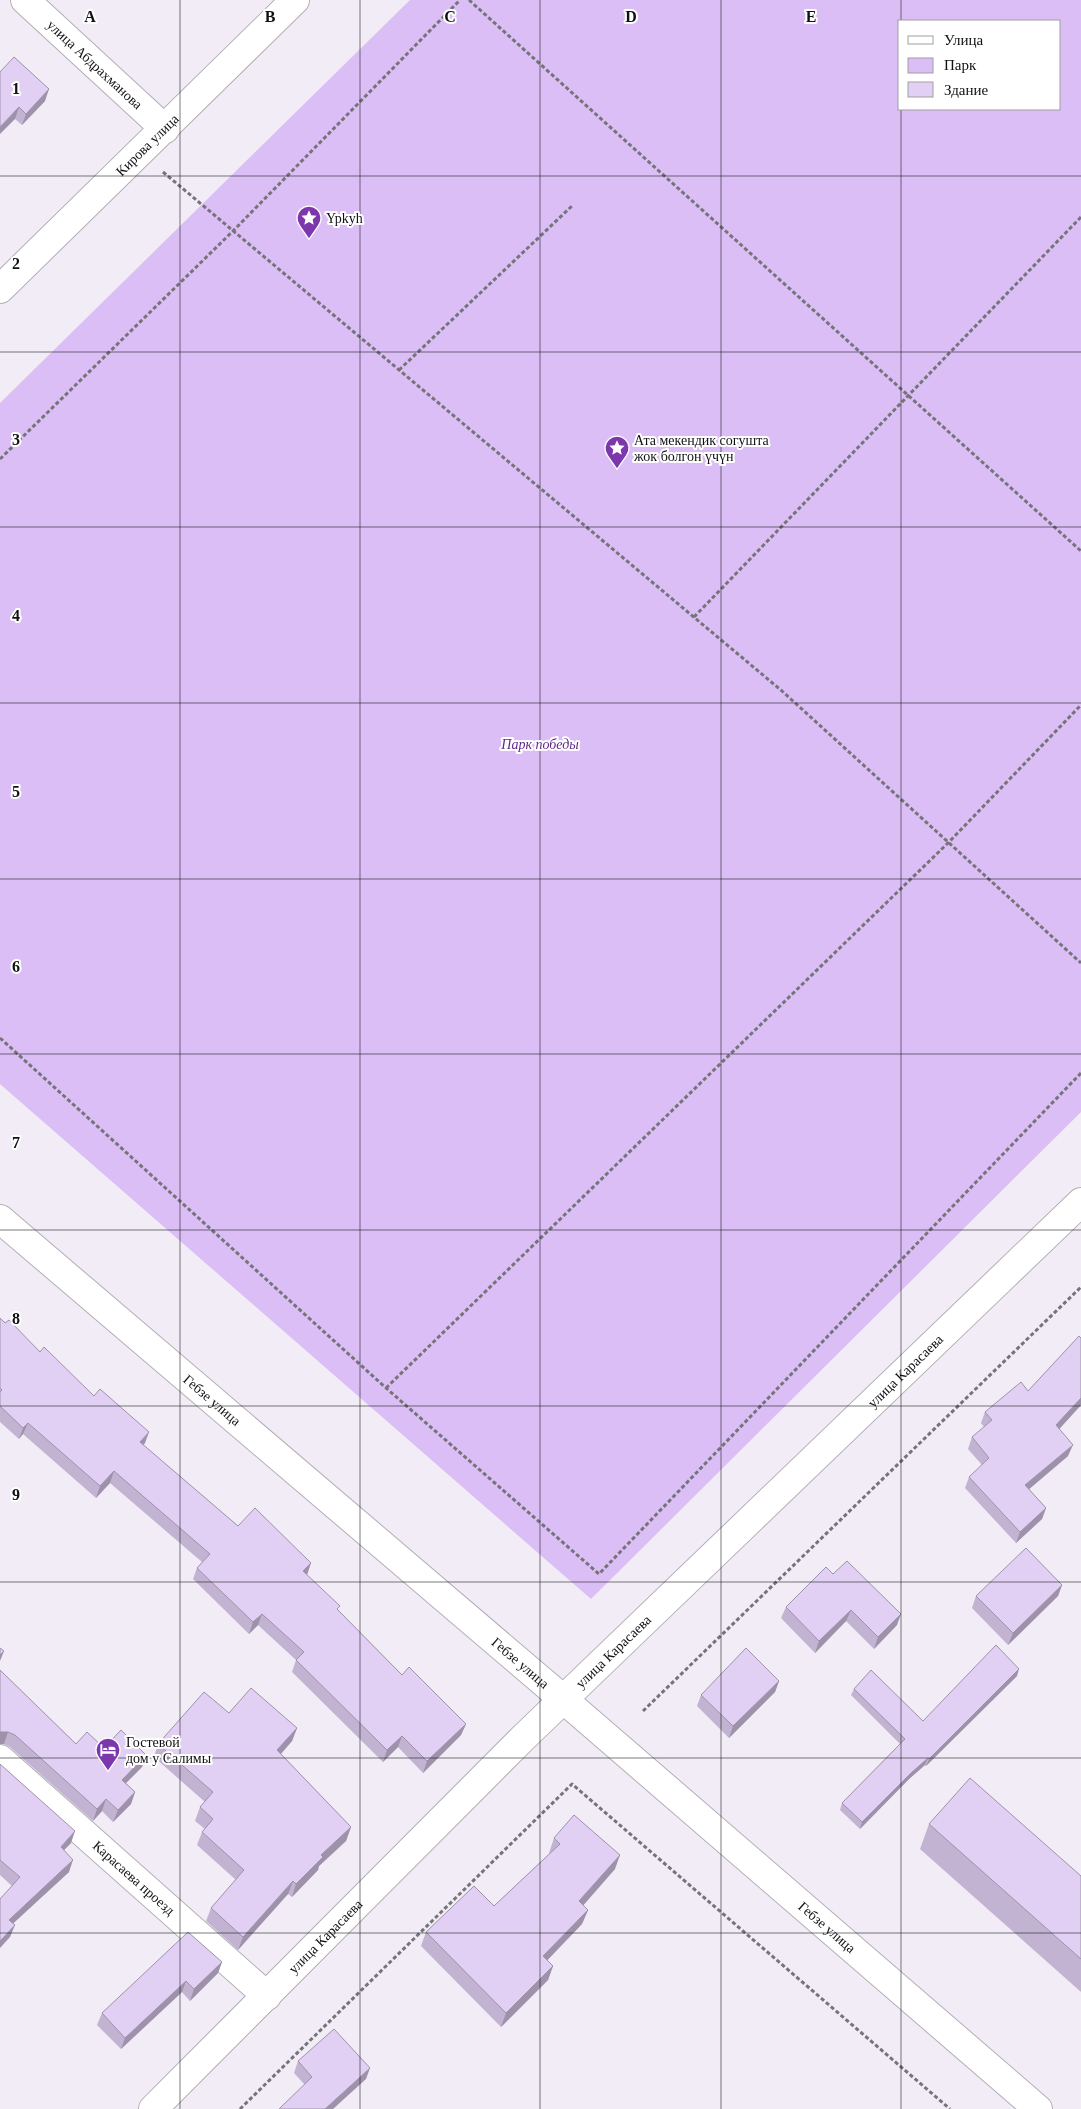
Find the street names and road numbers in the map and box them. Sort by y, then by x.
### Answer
street label: улица Абдрахманова [44,17,146,112]
street label: Кирова улица [113,110,182,179]
street label: улица Карасаева [865,1331,946,1410]
street label: Гебзе улица [181,1372,244,1429]
street label: улица Карасаева [573,1611,654,1691]
street label: Гебзе улица [489,1634,553,1692]
street label: Карасаева проезд [90,1838,178,1918]
street label: улица Карасаева [285,1896,366,1976]
street label: Гебзе улица [796,1898,859,1956]

